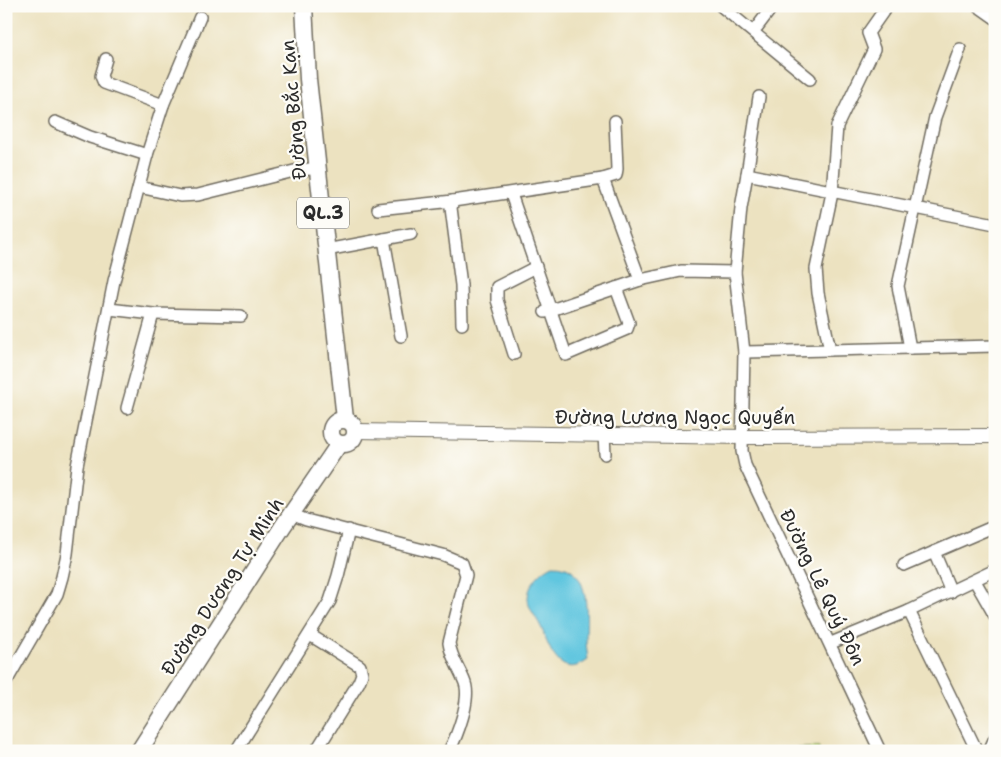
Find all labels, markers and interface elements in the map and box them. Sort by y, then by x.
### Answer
street label: Đường Bắc Kạn [275,39,312,181]
road number: QL.3 [297,198,349,228]
street label: Đường Lương Ngọc Quyến [555,405,795,430]
street label: Đường Dương Tự Minh [155,492,289,680]
street label: Đường Lê Quý Đôn [774,505,871,670]

